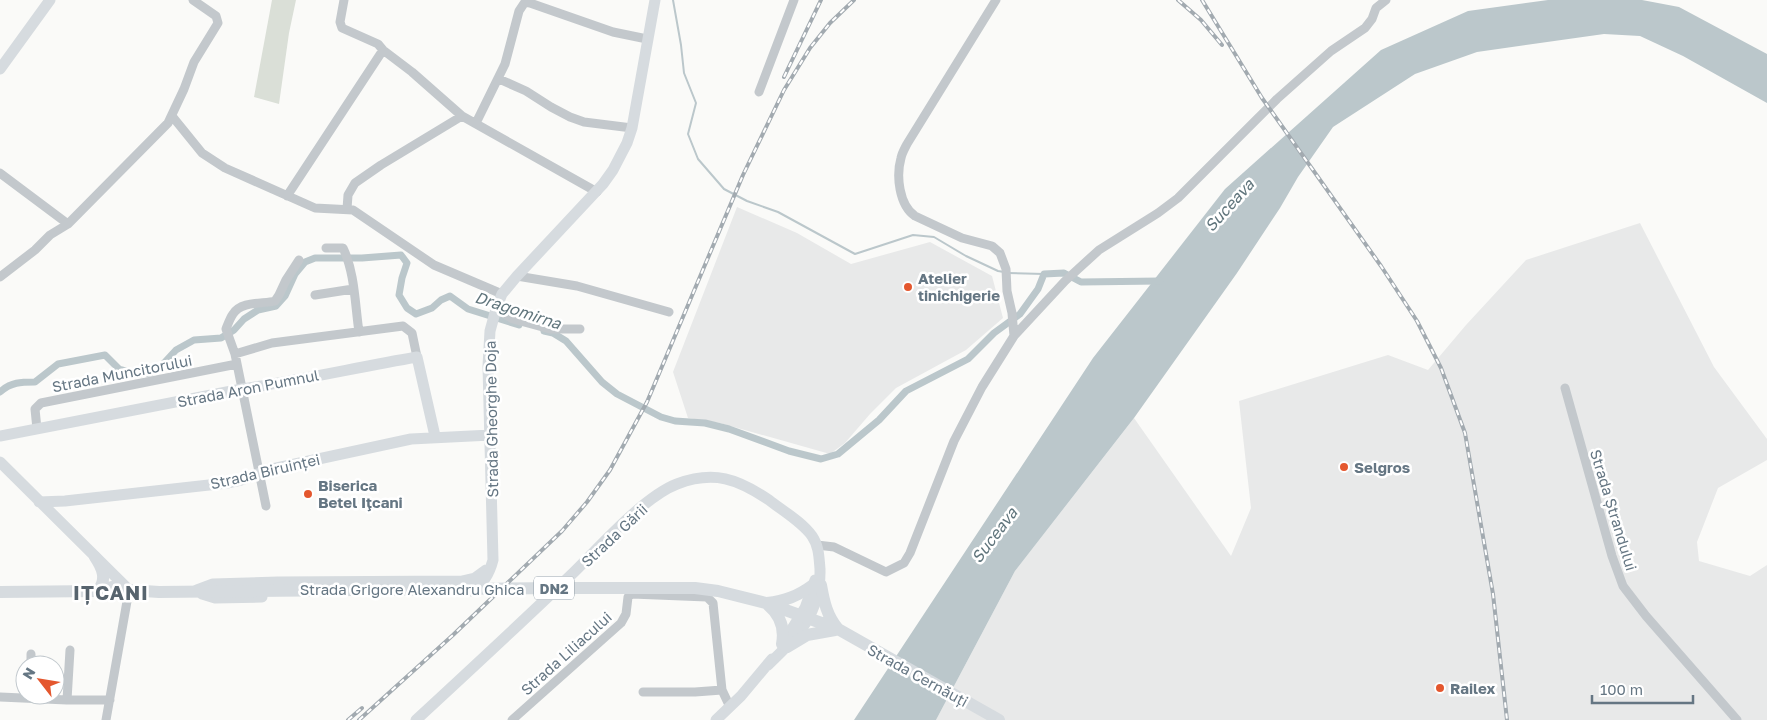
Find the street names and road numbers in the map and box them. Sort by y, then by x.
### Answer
street label: Strada Gheorghe Doja [481,340,501,498]
street label: Strada Muncitorului [51,351,193,395]
street label: Strada Aron Pumnul [176,365,321,411]
street label: Strada Ștrandului [1587,447,1641,573]
street label: Strada Biruinței [208,450,322,492]
street label: Strada Gării [577,500,651,570]
road number: DN2 [534,576,574,600]
street label: Strada Grigore Alexandru Ghica [300,580,524,598]
street label: Strada Liliacului [517,608,615,698]
street label: Strada Cernăuți [864,640,972,710]

